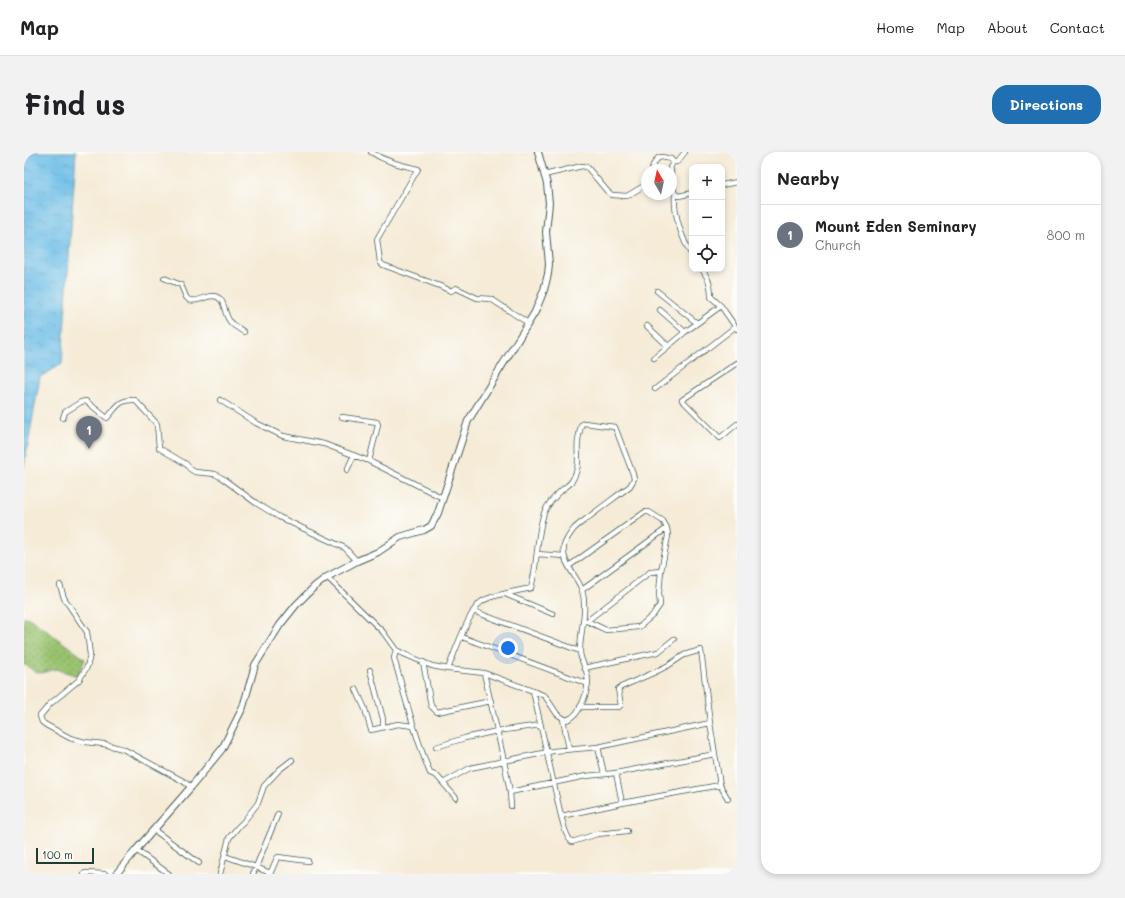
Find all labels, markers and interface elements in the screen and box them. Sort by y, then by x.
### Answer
text: Map [20,15,59,40]
text: Home [876,18,914,37]
text: Map [936,18,965,37]
text: About [987,18,1028,37]
text: Contact [1050,18,1105,37]
button: Directions [992,85,1101,124]
text: Find us [24,86,125,122]
north arrow [641,164,677,200]
map controls [689,164,725,272]
button: + [689,164,725,200]
text: Nearby [777,167,839,189]
button: − [689,200,725,236]
text: Mount Eden Seminary [815,216,977,236]
text: 1 [787,226,793,243]
text: 800 m [1047,226,1085,243]
button: locate [689,236,725,272]
text: Church [815,236,860,253]
pin: 1 [76,416,102,449]
your location [498,638,518,658]
scale bar [36,846,94,865]
text: 100 m [42,847,73,862]

